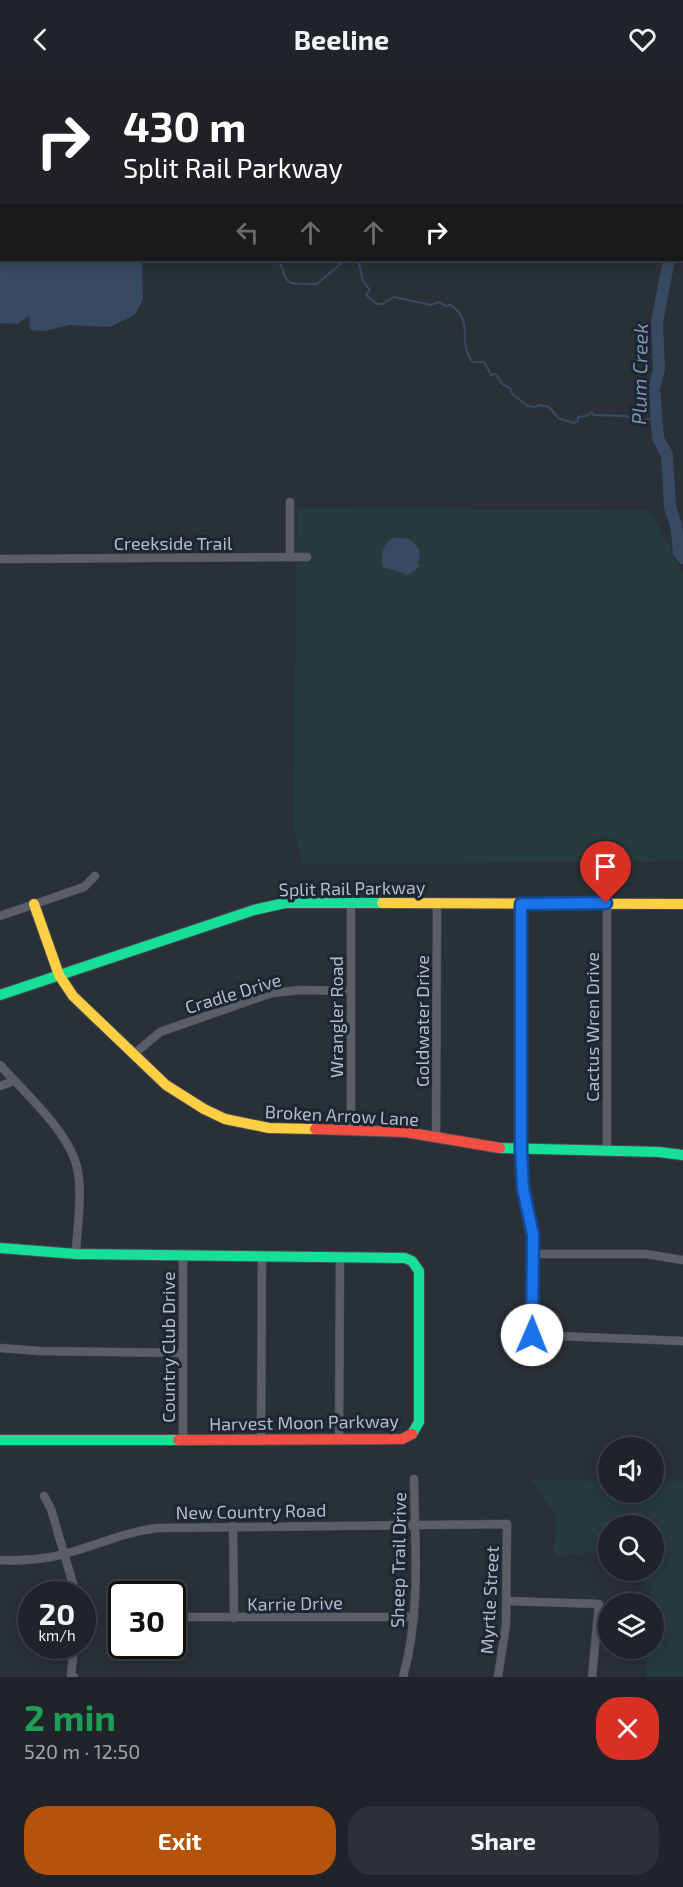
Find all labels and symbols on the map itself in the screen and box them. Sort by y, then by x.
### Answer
water label: Plum Creek [626,323,652,425]
street label: Creekside Trail [114,532,233,554]
pin [580,841,631,903]
street label: Split Rail Parkway [279,876,426,900]
street label: Cactus Wren Drive [581,952,603,1102]
street label: Goldwater Drive [411,955,433,1087]
street label: Wrangler Road [325,956,347,1078]
street label: Cradle Drive [182,968,284,1018]
street label: Broken Arrow Lane [264,1100,420,1130]
street label: Country Club Drive [157,1271,179,1423]
position arrow [500,1303,564,1367]
street label: Harvest Moon Parkway [209,1409,400,1435]
street label: Sheep Trail Drive [386,1492,410,1628]
street label: New Country Road [175,1499,327,1523]
street label: Myrtle Street [475,1545,503,1655]
speed limit sign: 30 [108,1581,186,1659]
street label: Karrie Drive [247,1591,343,1615]

